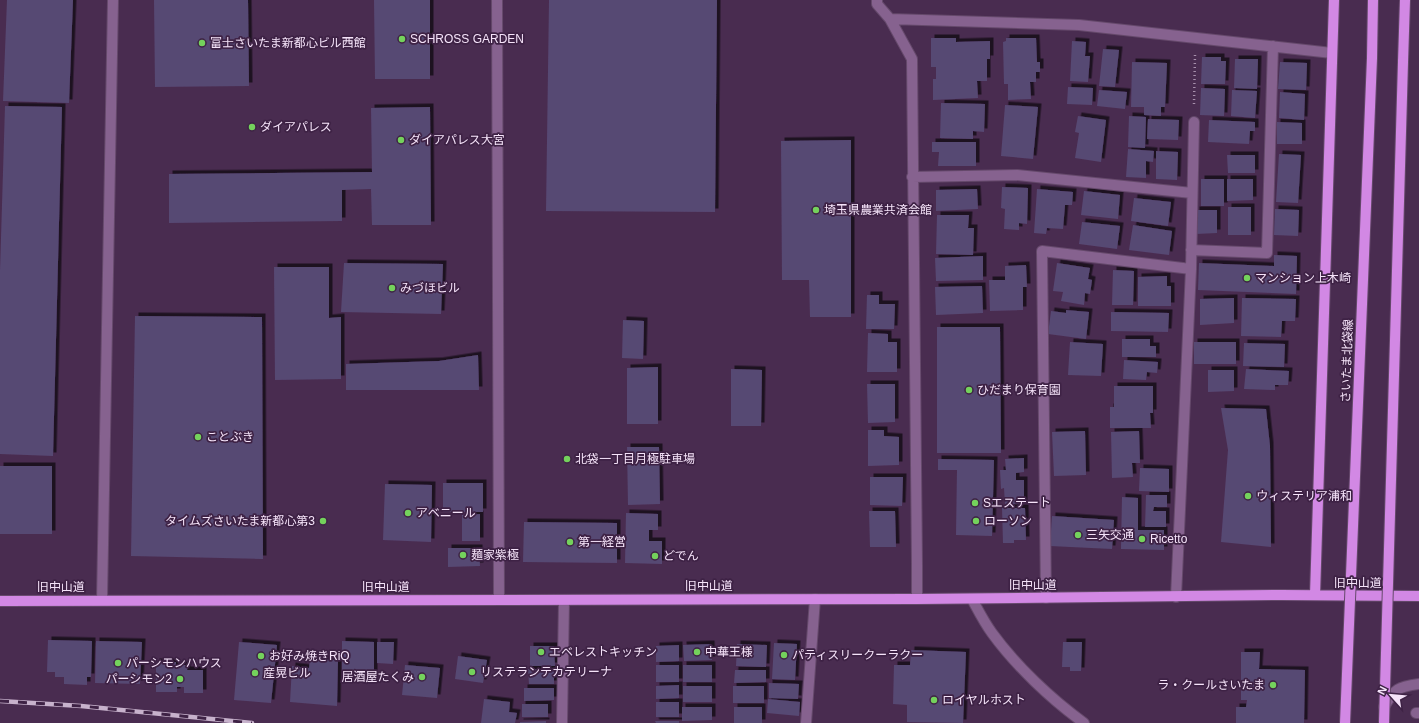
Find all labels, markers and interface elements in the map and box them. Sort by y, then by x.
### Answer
place label: SCHROSS GARDEN [410,32,524,46]
marker: SCHROSS GARDEN [397,34,407,44]
place label: 富士さいたま新都心ビル西館 [210,36,366,50]
marker: 富士さいたま新都心ビル西館 [197,38,207,48]
place label: ダイアパレス [260,120,332,134]
marker: ダイアパレス [247,122,257,132]
place label: ダイアパレス大宮 [409,133,505,147]
marker: ダイアパレス大宮 [396,135,406,145]
place label: 埼玉県農業共済会館 [824,203,932,217]
marker: 埼玉県農業共済会館 [811,205,821,215]
place label: マンション上木崎 [1255,271,1351,285]
marker: マンション上木崎 [1242,273,1252,283]
place label: みづほビル [400,281,460,295]
marker: みづほビル [387,283,397,293]
street label: さいたま北袋線 [1339,319,1355,403]
place label: ひだまり保育園 [977,383,1061,397]
marker: ひだまり保育園 [964,385,974,395]
place label: ことぶき [206,430,254,444]
marker: ことぶき [193,432,203,442]
place label: 北袋一丁目月極駐車場 [575,452,695,466]
marker: 北袋一丁目月極駐車場 [562,454,572,464]
place label: ウィステリア浦和 [1256,489,1352,503]
marker: ウィステリア浦和 [1243,491,1253,501]
place label: Sエステート [983,496,1051,510]
marker: Sエステート [970,498,980,508]
place label: アベニール [416,506,476,520]
marker: アベニール [403,508,413,518]
place label: タイムズさいたま新都心第3 [165,514,315,528]
place label: ローソン [984,514,1032,528]
marker: タイムズさいたま新都心第3 [318,516,328,526]
marker: ローソン [971,516,981,526]
place label: 三矢交通 [1086,528,1134,542]
marker: 三矢交通 [1073,530,1083,540]
place label: Ricetto [1150,532,1188,546]
marker: Ricetto [1137,534,1147,544]
place label: 第一経営 [578,535,626,549]
marker: 第一経営 [565,537,575,547]
place label: 麺家紫極 [471,548,519,562]
place label: どでん [663,549,699,563]
marker: 麺家紫極 [458,550,468,560]
marker: どでん [650,551,660,561]
street label: 旧中山道 [1334,576,1382,590]
street label: 旧中山道 [1009,578,1057,592]
street label: 旧中山道 [685,579,733,593]
street label: 旧中山道 [37,580,85,594]
street label: 旧中山道 [362,580,410,594]
place label: エベレストキッチン [549,645,657,659]
place label: 中華王様 [705,645,753,659]
marker: エベレストキッチン [536,647,546,657]
marker: 中華王様 [692,647,702,657]
place label: パティスリークーラクー [792,648,923,662]
place label: お好み焼きRiQ [269,649,350,663]
marker: パティスリークーラクー [779,650,789,660]
marker: お好み焼きRiQ [256,651,266,661]
place label: パーシモンハウス [126,656,222,670]
marker: パーシモンハウス [113,658,123,668]
place label: リステランテカテリーナ [480,665,612,679]
place label: 産晃ビル [263,666,311,680]
marker: リステランテカテリーナ [467,667,477,677]
marker: 産晃ビル [250,668,260,678]
place label: 居酒屋たくみ [342,670,414,684]
place label: パーシモン2 [106,672,172,686]
marker: 居酒屋たくみ [417,672,427,682]
marker: パーシモン2 [175,674,185,684]
north arrow [1371,675,1411,715]
place label: ラ・クールさいたま [1157,678,1265,692]
marker: ラ・クールさいたま [1268,680,1278,690]
text: N [1375,684,1389,697]
place label: ロイヤルホスト [942,693,1026,707]
marker: ロイヤルホスト [929,695,939,705]

